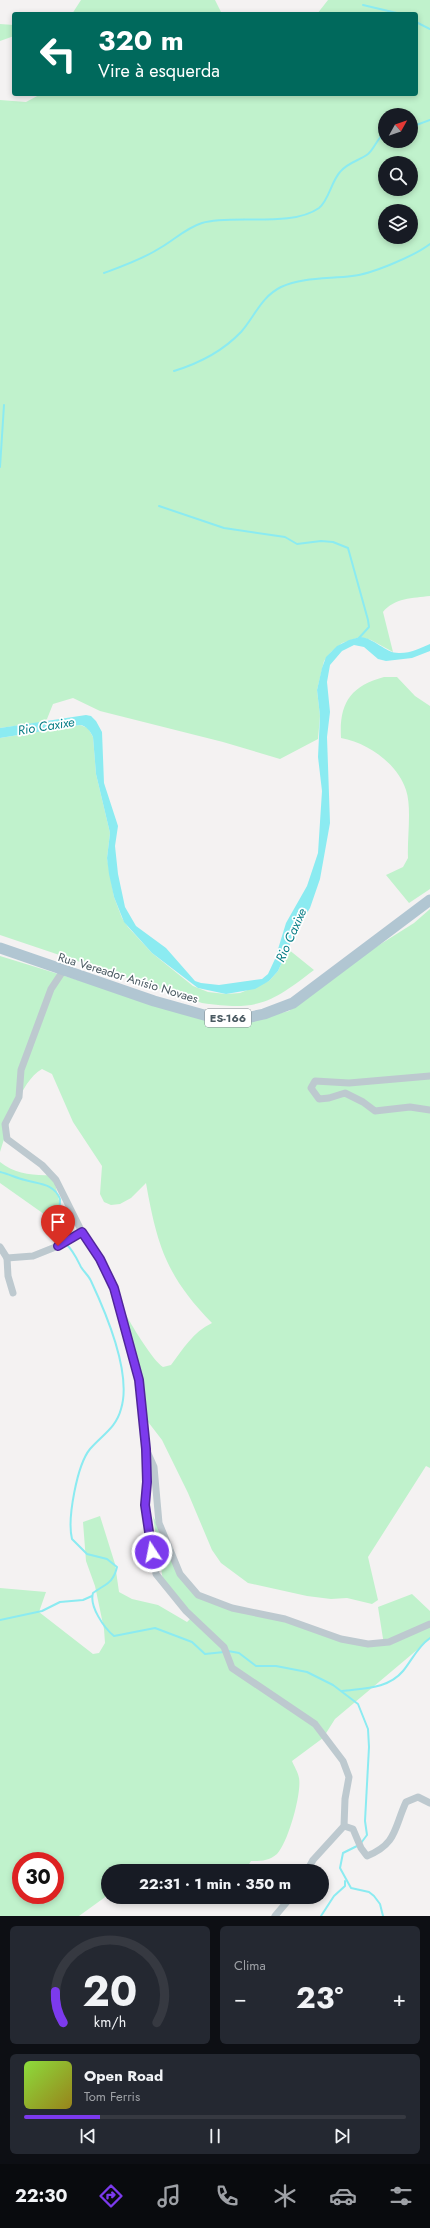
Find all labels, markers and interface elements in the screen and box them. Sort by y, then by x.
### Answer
text: 320 m [98,20,184,61]
icon: left [32,28,84,80]
text: Vire à esquerda [98,58,220,84]
north arrow [378,108,418,148]
map controls [378,108,418,244]
button: search [378,156,418,196]
button: layers [378,204,418,244]
water label: Rio Caxixe [16,712,76,740]
water label: Rio Caxixe [271,905,312,965]
street label: Rua Vereador Anísio Novaes [56,948,200,1008]
road number: ES-166 [205,1009,251,1027]
pin [41,1205,75,1246]
icon: arrive [47,1211,69,1233]
position arrow [131,1531,173,1573]
speed limit sign: 30 [12,1852,64,1904]
text: 22:31 · 1 min · 350 m [139,1873,291,1895]
text: Clima [234,1956,266,1975]
text: 20 [83,1961,137,2022]
text: 23° [296,1976,343,2019]
text: − [234,1982,247,2014]
text: + [392,1982,406,2014]
text: km/h [94,2012,126,2032]
text: Open Road [84,2065,163,2087]
text: Tom Ferris [84,2087,140,2106]
icon: previous [77,2125,99,2147]
icon: pause [204,2125,226,2147]
icon: next [331,2125,353,2147]
icon: directions [97,2182,125,2210]
icon: music [155,2182,183,2210]
icon: phone [213,2182,241,2210]
icon: climate [271,2182,299,2210]
icon: car [329,2182,357,2210]
icon: filters [387,2182,415,2210]
text: 22:30 [15,2183,67,2209]

